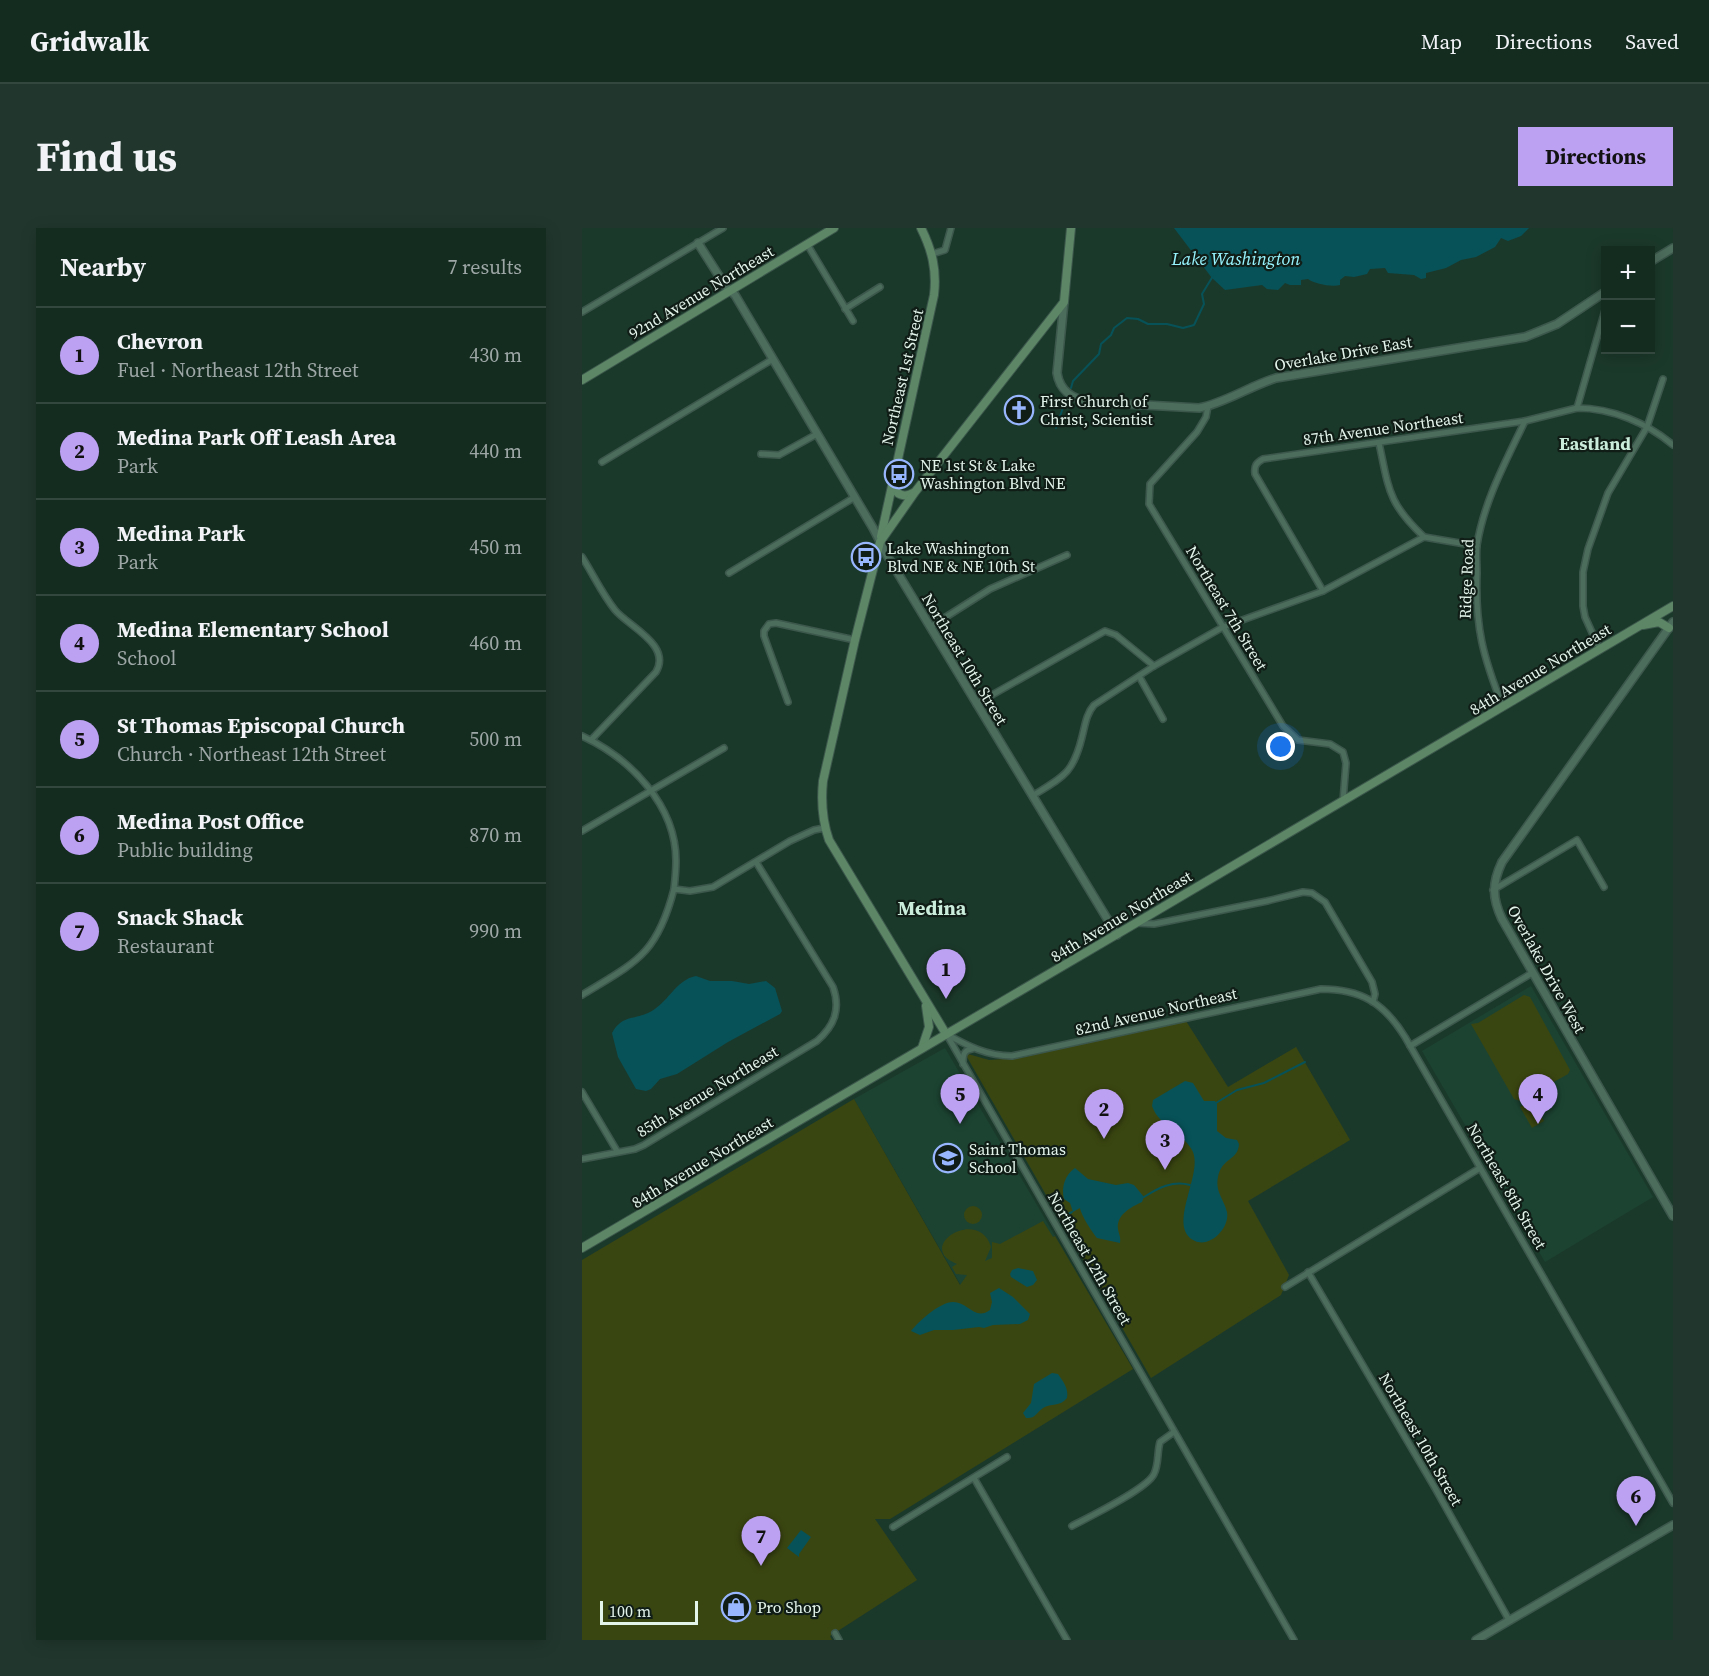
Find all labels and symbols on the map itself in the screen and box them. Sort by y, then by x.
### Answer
street label: 92nd Avenue Northeast [624,240,778,344]
water label: Lake Washington [1171,246,1300,271]
street label: Northeast 1st Street [876,306,929,447]
street label: Overlake Drive East [1273,330,1414,376]
place label: First Church of Christ, Scientist [1040,390,1153,430]
church icon: First Church of Christ, Scientist [1003,394,1035,426]
street label: 87th Avenue Northeast [1302,406,1465,450]
district label: Eastland [1559,431,1631,456]
place label: NE 1st St & Lake Washington Blvd NE [920,454,1066,494]
bus stop icon: NE 1st St & Lake Washington Blvd NE [883,458,915,490]
place label: Lake Washington Blvd NE & NE 10th St [887,537,1036,577]
street label: Ridge Road [1454,538,1478,620]
bus stop icon: Lake Washington Blvd NE & NE 10th St [850,541,882,573]
street label: Northeast 7th Street [1181,541,1273,675]
street label: Northeast 10th Street [917,589,1014,730]
street label: 84th Avenue Northeast [1465,618,1615,720]
your location [1266,732,1295,761]
street label: 84th Avenue Northeast [1046,865,1196,967]
district label: Medina [898,894,967,922]
street label: Overlake Drive West [1503,901,1592,1038]
pin: 1 [926,950,966,999]
street label: 82nd Avenue Northeast [1073,982,1240,1040]
street label: 85th Avenue Northeast [632,1040,782,1142]
pin: 5 [940,1074,980,1124]
pin: 4 [1518,1074,1558,1124]
pin: 2 [1084,1090,1124,1139]
street label: 84th Avenue Northeast [627,1111,777,1213]
street label: Northeast 8th Street [1462,1119,1552,1254]
pin: 3 [1146,1120,1184,1170]
place label: Saint Thomas School [969,1138,1066,1178]
school or university icon: Saint Thomas School [932,1142,964,1174]
street label: Northeast 12th Street [1043,1187,1137,1329]
street label: Northeast 10th Street [1374,1368,1468,1510]
pin: 6 [1616,1476,1656,1526]
pin: 7 [742,1516,780,1566]
shop icon: Pro Shop [720,1591,752,1623]
place label: Pro Shop [757,1596,821,1618]
scale bar [600,1598,698,1626]

